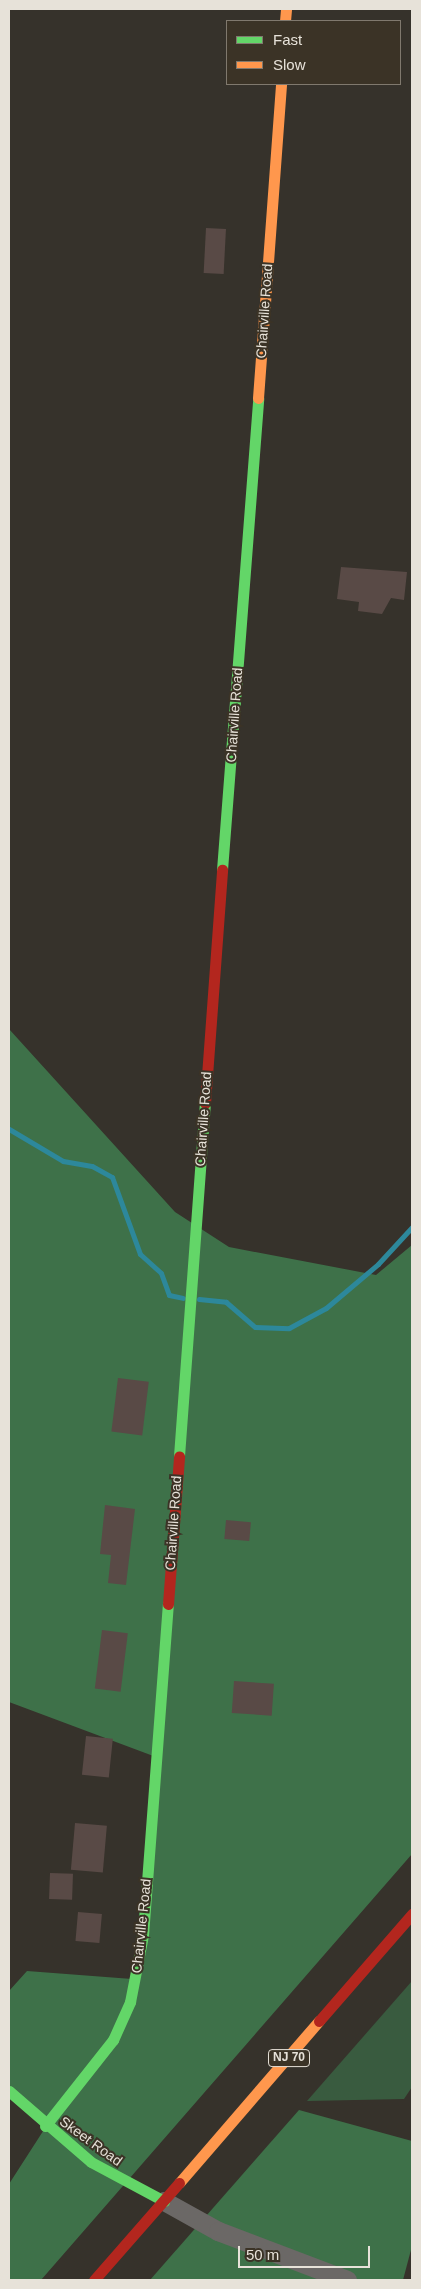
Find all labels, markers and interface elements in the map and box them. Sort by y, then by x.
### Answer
legend [226,20,401,85]
text: Fast [273,31,302,48]
text: Slow [273,56,306,73]
street label: Chairville Road [252,263,276,359]
street label: Chairville Road [222,667,246,763]
street label: Chairville Road [191,1071,215,1167]
street label: Chairville Road [161,1475,185,1571]
street label: Chairville Road [128,1878,154,1974]
road number: NJ 70 [268,2048,310,2068]
street label: Skeet Road [56,2113,126,2169]
scale bar [241,2236,374,2268]
text: 50 m [246,2246,279,2263]

